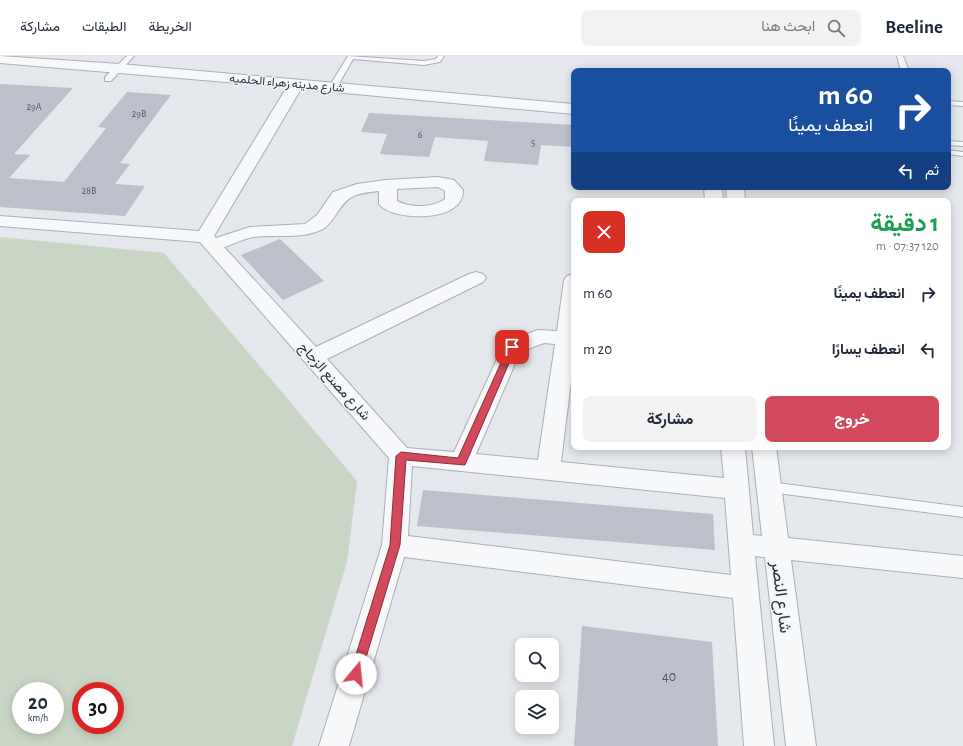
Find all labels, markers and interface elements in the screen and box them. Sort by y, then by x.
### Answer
search box [581,10,861,46]
icon: search [825,17,847,39]
text: Beeline [885,18,943,37]
text: ابحث هنا [761,19,815,34]
text: مشاركة [20,20,60,34]
text: الطبقات [82,20,126,34]
text: الخريطة [148,20,192,34]
street label: شارع مدينه زهراء الحلميه [229,72,345,97]
text: 60 m [818,82,873,110]
icon: right [887,84,939,136]
house number: 29A [26,102,42,112]
house number: 29B [132,109,146,119]
text: انعطف يمينًا [788,117,873,135]
house number: 6 [418,130,423,140]
house number: 5 [531,138,535,148]
icon: left [895,160,917,182]
text: ثم [925,163,939,178]
house number: 28B [82,186,96,196]
button: close [583,211,625,253]
text: 1 دقيقة [870,212,939,236]
text: 120 m · 07:37 [876,240,939,253]
icon: right [917,283,939,305]
text: 60 m [583,286,612,301]
text: انعطف يمينًا [834,286,905,301]
pin [495,330,529,364]
icon: arrive [501,336,523,358]
icon: left [917,339,939,361]
street label: شارع مصنع الزجاج [294,340,373,425]
text: 20 m [583,342,612,357]
text: انعطف يسارًا [832,342,905,357]
button: مشاركة [583,396,757,442]
button: خروج [765,396,939,442]
street label: شارع النصر [766,559,794,635]
map controls [515,638,559,734]
button: search [515,638,559,682]
position arrow [335,653,377,695]
house number: 40 [662,670,676,684]
speed limit sign: 30 [72,682,124,734]
button: layers [515,690,559,734]
text: 20 [28,693,48,713]
text: km/h [28,713,48,723]

